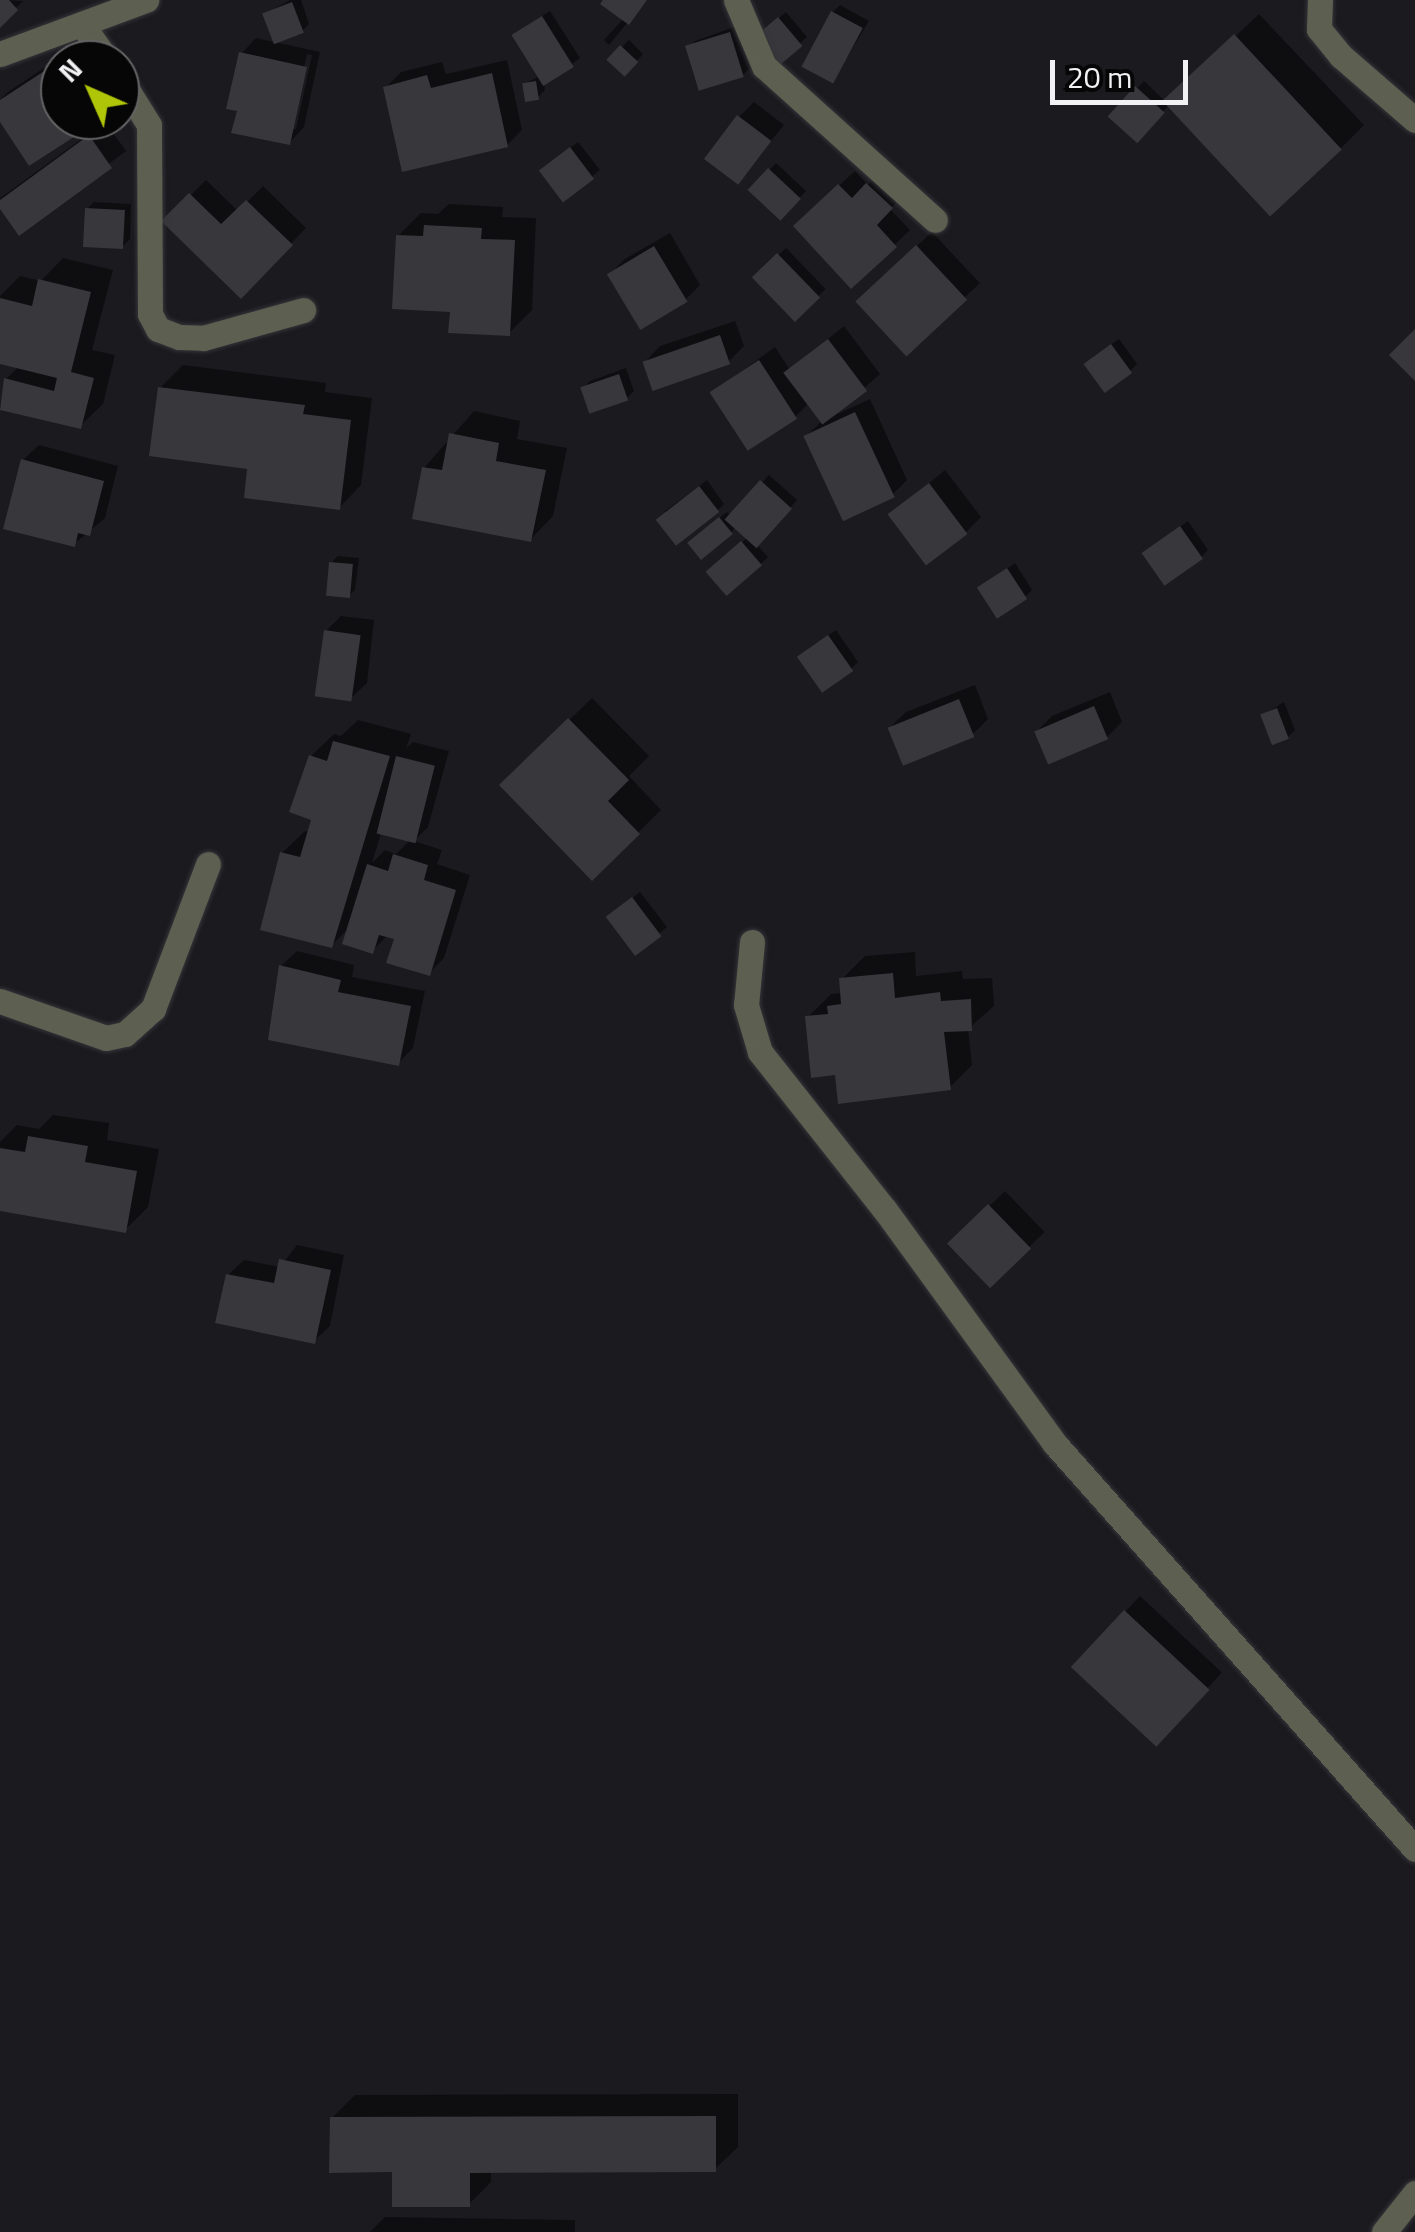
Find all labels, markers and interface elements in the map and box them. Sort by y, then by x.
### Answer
north arrow [40,40,140,140]
scale bar [1055,40,1192,102]
text: N [48,48,92,92]
text: 20 m [1067,54,1132,100]

